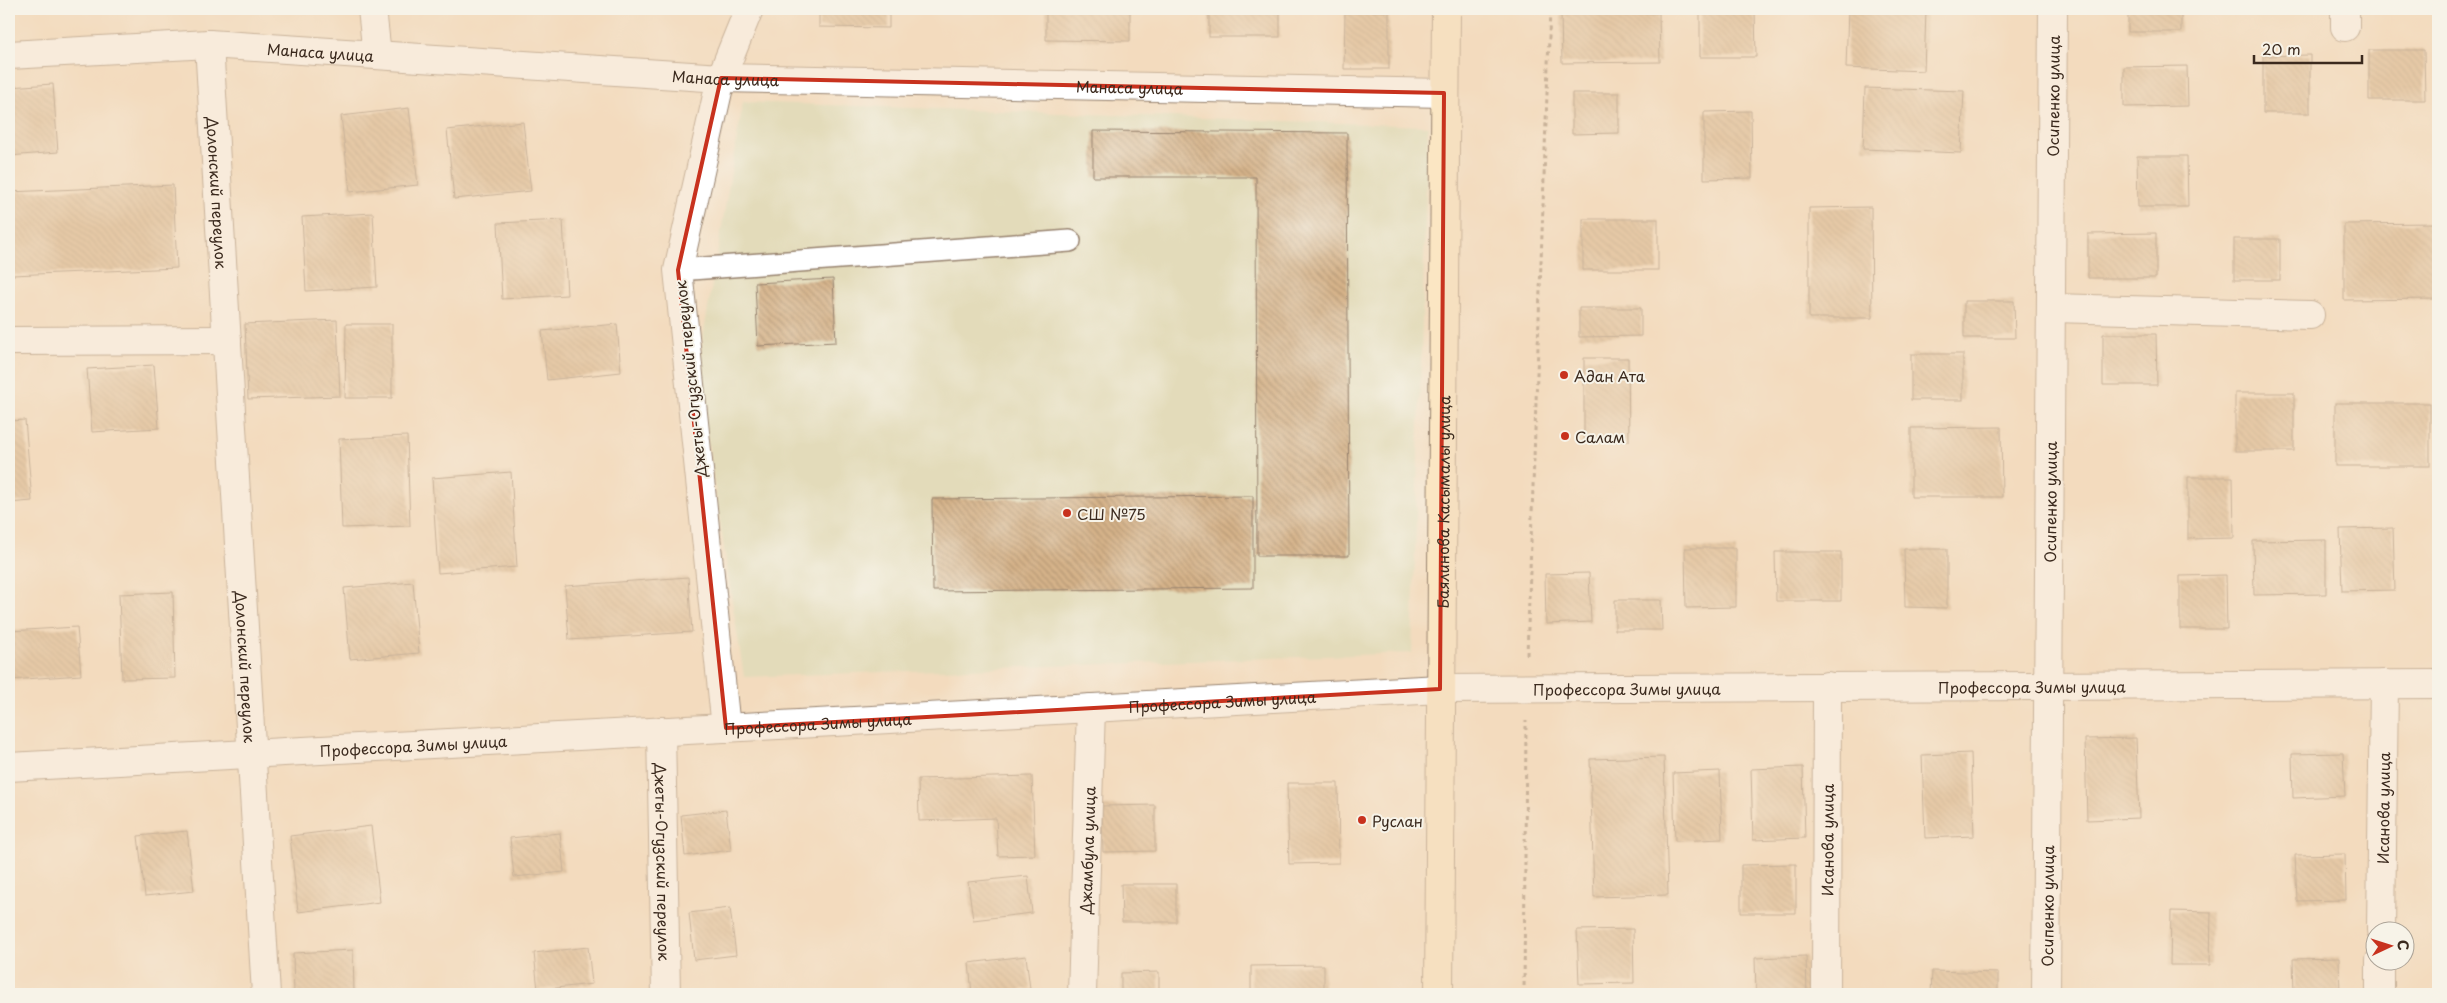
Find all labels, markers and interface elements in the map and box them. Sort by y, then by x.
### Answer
scale bar [2254,32,2362,64]
street label: Осипенко улица [2040,35,2064,157]
street label: Манаса улица [266,36,375,66]
text: 20 m [2262,37,2301,60]
street label: Манаса улица [671,63,780,91]
street label: Манаса улица [1076,74,1184,99]
street label: Долонский переулок [202,115,234,269]
street label: Джеты-Огузский переулок [668,279,712,479]
place label: Адан Ата [1574,364,1646,387]
marker: Адан Ата [1558,369,1570,381]
street label: Баялинова Касымалы улица [1430,395,1455,609]
place label: Салам [1575,425,1625,448]
marker: Салам [1559,430,1571,442]
street label: Осипенко улица [2038,441,2061,563]
place label: СШ №75 [1077,502,1146,525]
marker: СШ №75 [1061,507,1073,519]
street label: Долонский переулок [230,589,262,744]
street label: Профессора Зимы улица [1938,674,2126,698]
street label: Профессора Зимы улица [1533,676,1721,700]
street label: Профессора Зимы улица [1128,684,1317,717]
street label: Профессора Зимы улица [723,706,913,740]
street label: Профессора Зимы улица [319,728,508,762]
street label: Исанова улица [2370,751,2395,864]
street label: Джеты-Огузский переулок [650,762,677,961]
street label: Исанова улица [1815,783,1838,896]
street label: Джамбула улица [1073,785,1100,915]
place label: Руслан [1372,809,1423,832]
marker: Руслан [1356,814,1368,826]
street label: Осипенко улица [2035,845,2059,967]
north arrow [2364,920,2414,970]
text: С [2393,939,2414,951]

